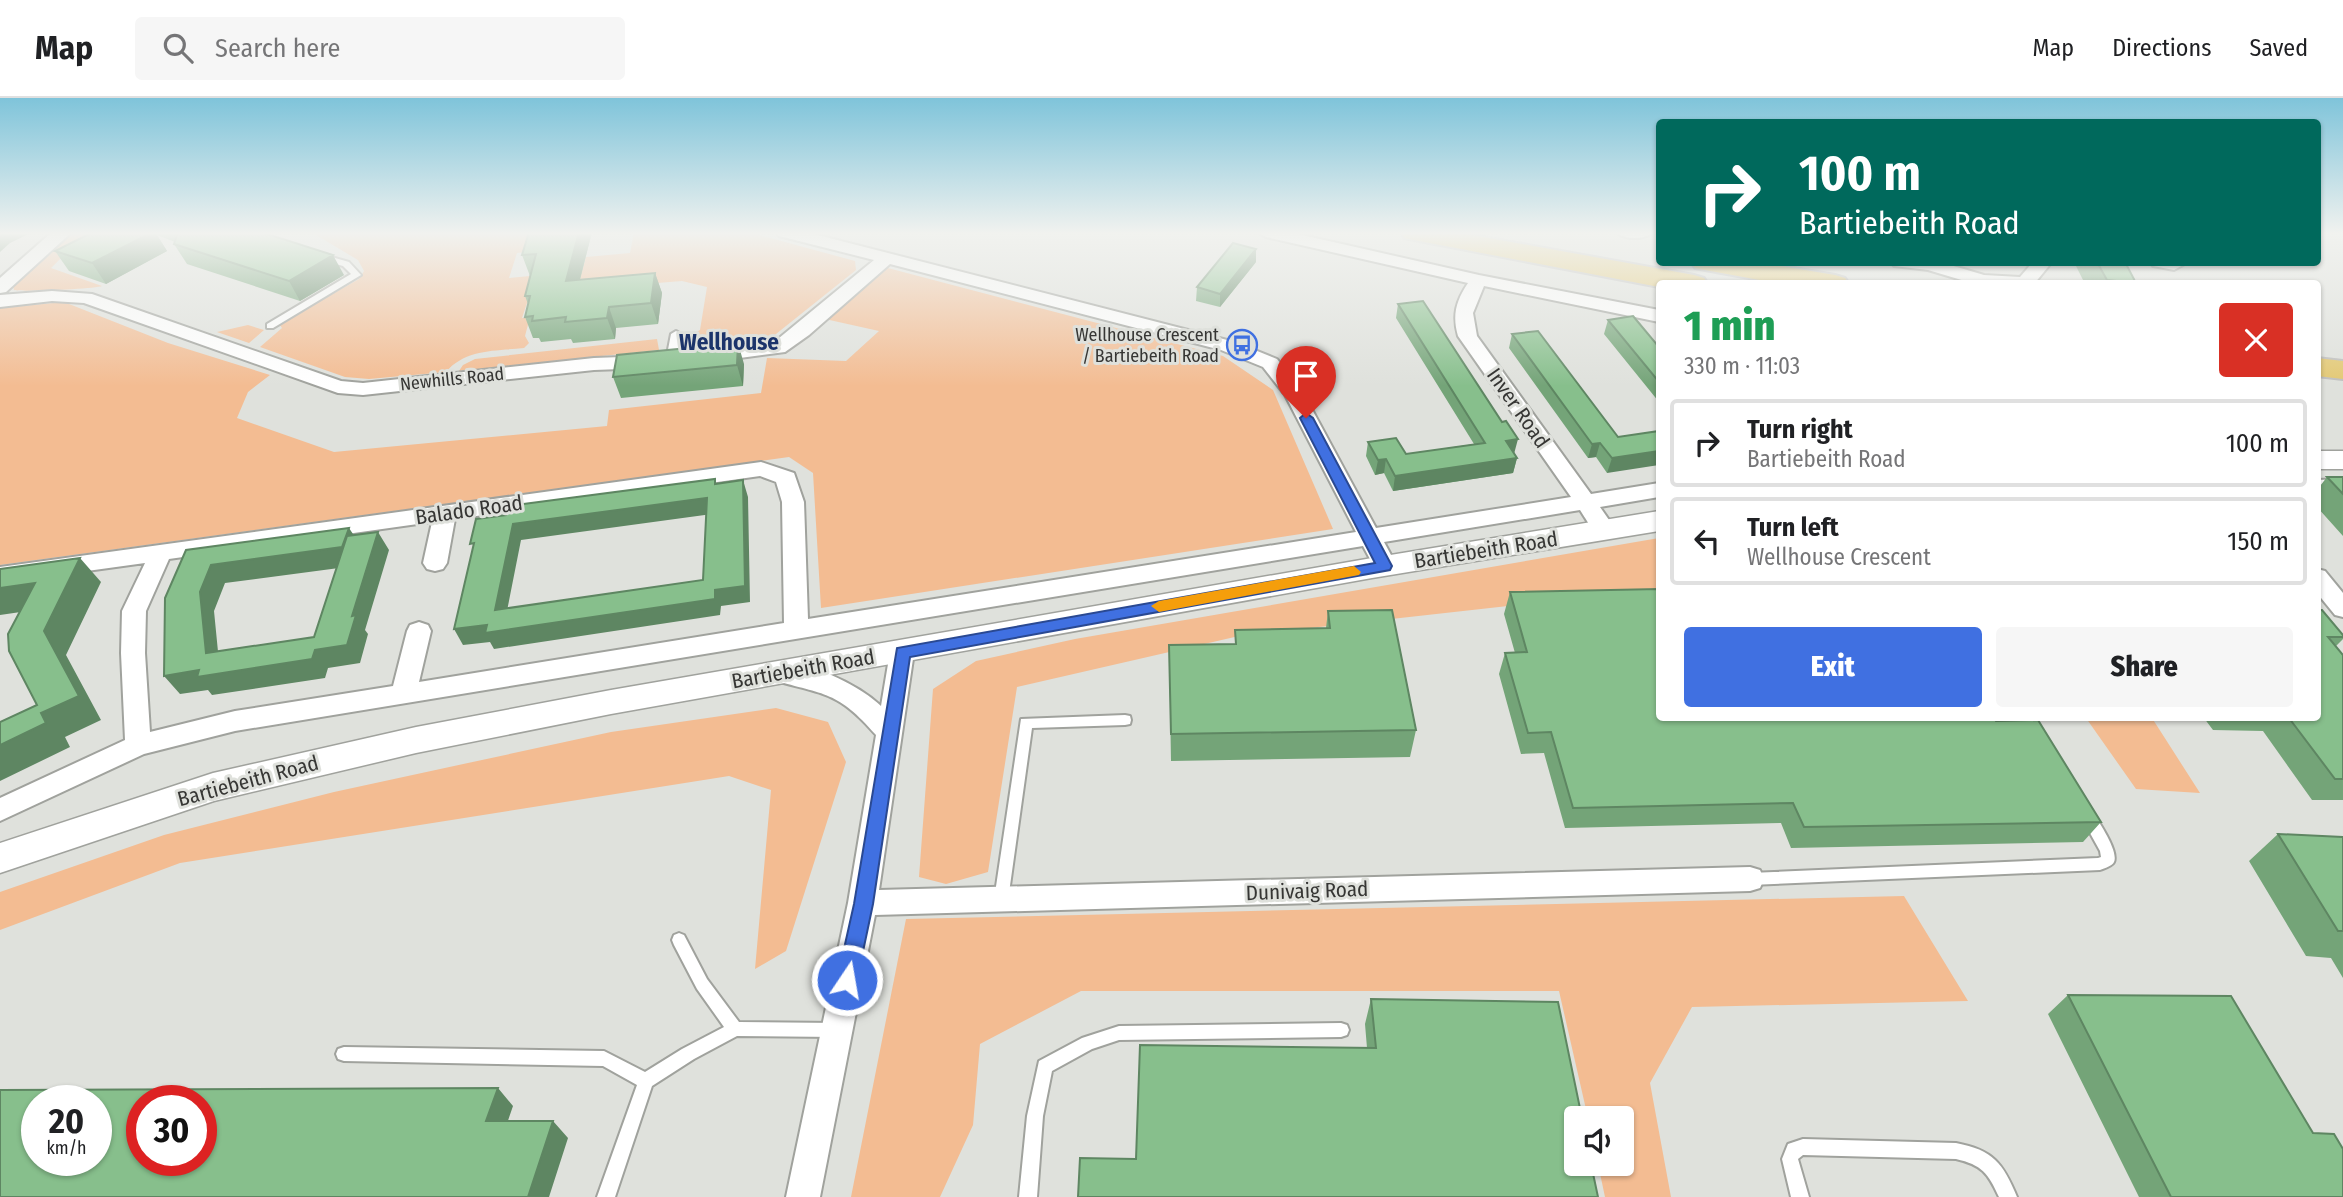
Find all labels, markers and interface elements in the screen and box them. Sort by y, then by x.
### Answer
search box [135,17,625,80]
text: Map [35,28,93,68]
icon: search [159,29,197,67]
text: Search here [215,33,340,64]
text: Map [2033,34,2074,62]
text: Directions [2112,34,2211,62]
text: Saved [2249,34,2308,62]
text: 100 m [1799,144,1921,203]
icon: right [1684,147,1775,238]
text: Bartiebeith Road [1799,204,2020,242]
text: 1 min [1684,301,1775,351]
button: close [2219,303,2293,377]
place label: Wellhouse Crescent / Bartiebeith Road [1075,324,1219,367]
district label: Wellhouse [679,328,779,356]
bus stop icon: Wellhouse Crescent / Bartiebeith Road [1225,328,1259,362]
pin [1276,346,1336,418]
text: 330 m · 11:03 [1684,352,1800,380]
icon: arrive [1287,357,1325,395]
street label: Newhills Road [399,363,505,395]
street label: Inver Road [1481,363,1555,453]
text: Turn right [1747,414,1853,445]
icon: right [1688,424,1726,462]
text: 100 m [2226,428,2289,459]
text: Bartiebeith Road [1747,445,1906,473]
street label: Balado Road [414,490,524,530]
text: Turn left [1747,512,1839,543]
icon: left [1688,522,1726,560]
street label: Bartiebeith Road [1412,526,1560,574]
text: 150 m [2227,526,2289,557]
text: Wellhouse Crescent [1747,543,1931,571]
button: Exit [1684,627,1982,707]
button: Share [1996,627,2293,707]
street label: Bartiebeith Road [729,644,877,694]
street label: Bartiebeith Road [175,750,321,812]
street label: Dunivaig Road [1245,876,1369,906]
position arrow [810,943,884,1017]
speed limit sign: 30 [126,1085,217,1176]
text: 20 [49,1100,84,1142]
map controls [1564,1106,1634,1176]
button: sound [1564,1106,1634,1176]
text: km/h [46,1137,87,1159]

